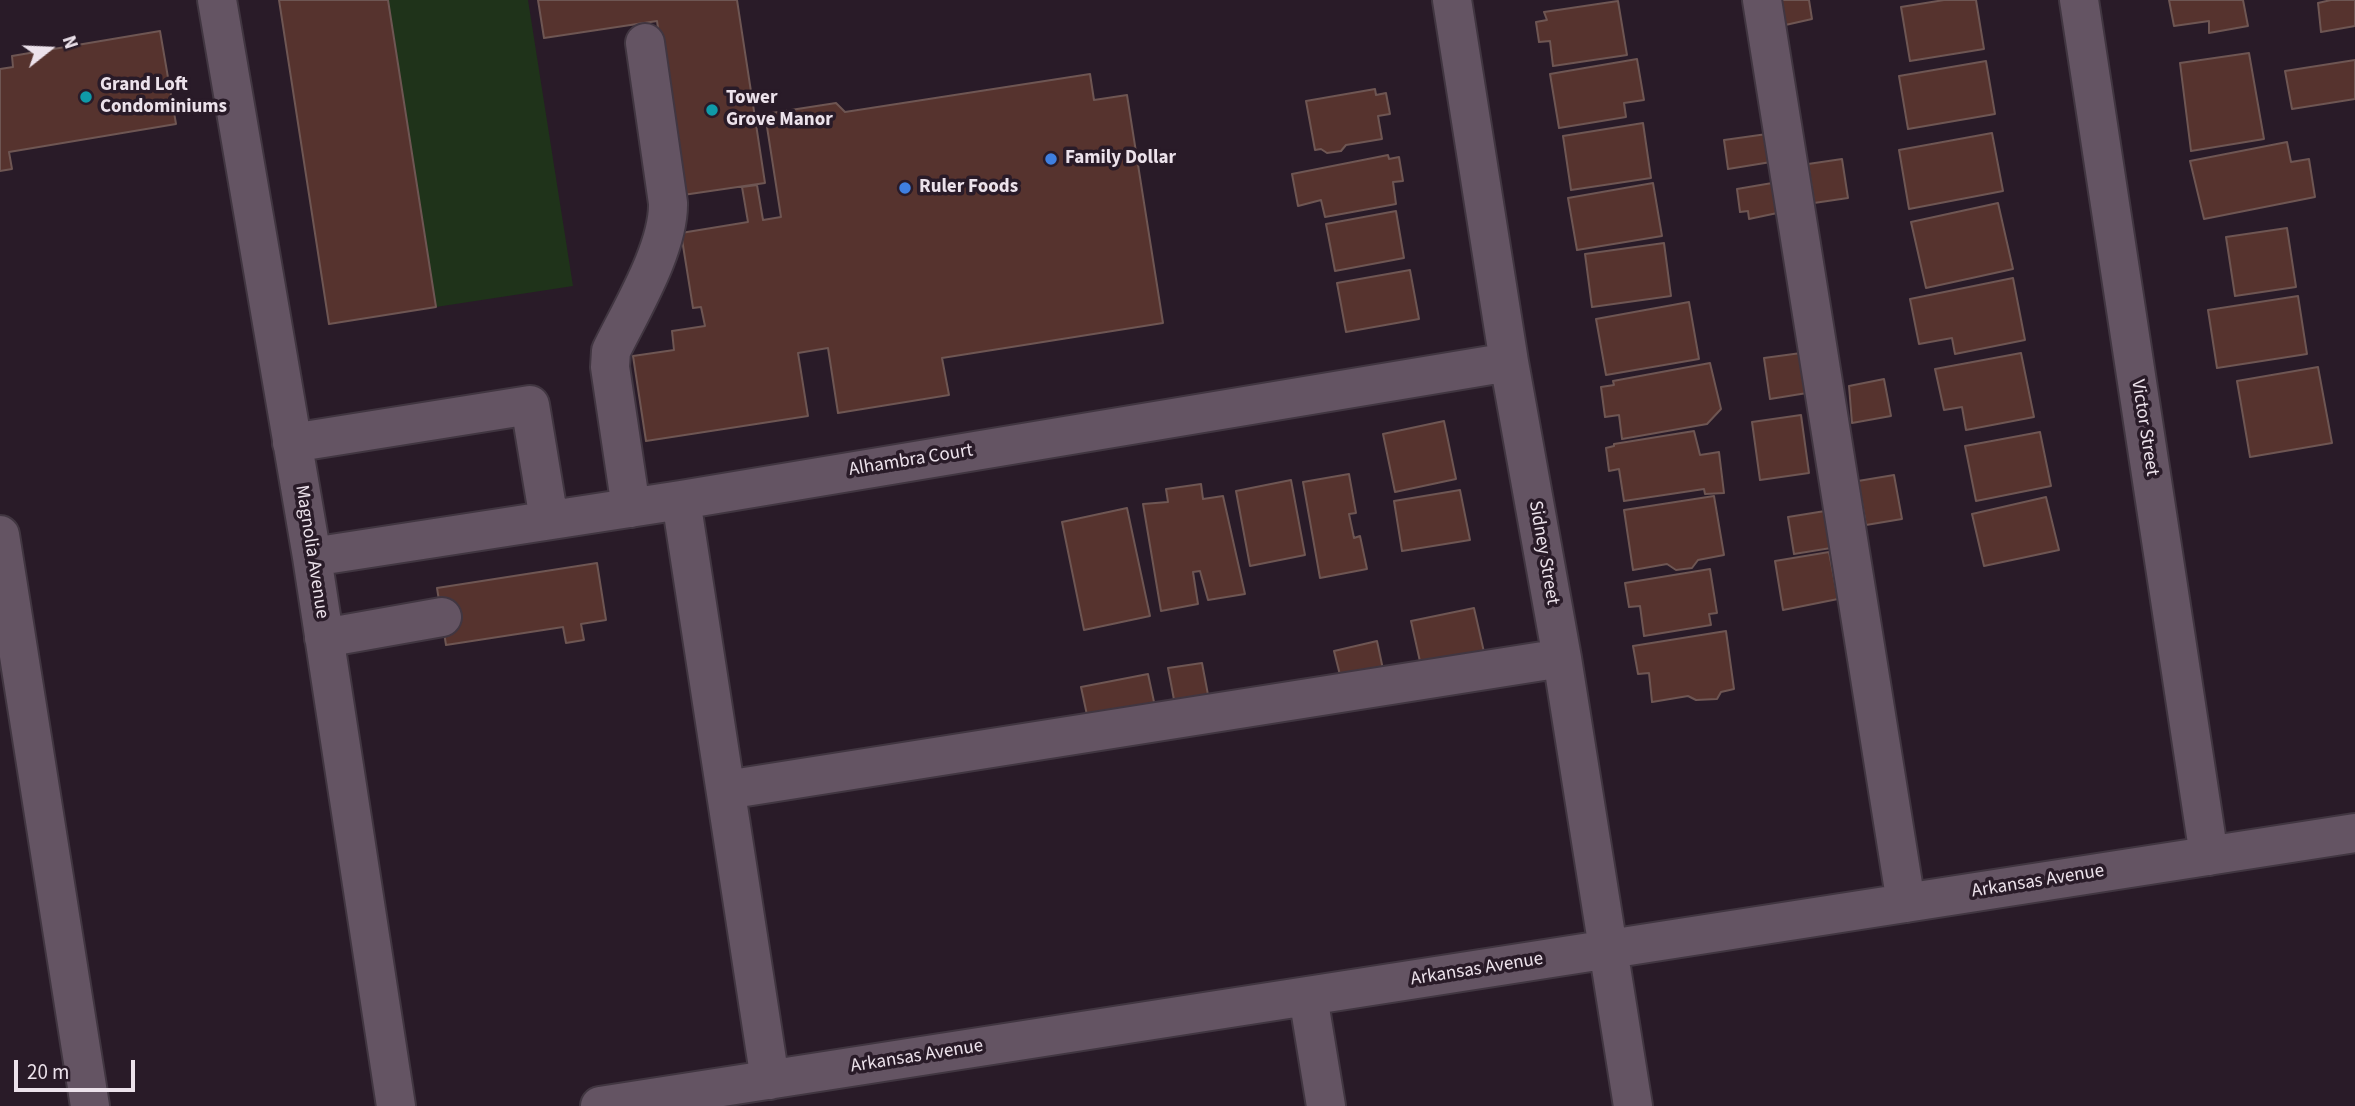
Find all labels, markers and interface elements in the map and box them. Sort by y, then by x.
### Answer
north arrow [14,14,84,84]
text: N [55,32,84,53]
place label: Grand Loft Condominiums [100,75,227,119]
place label: Tower Grove Manor [726,88,833,132]
marker: Grand Loft Condominiums [78,89,94,105]
marker: Tower Grove Manor [704,102,720,118]
place label: Family Dollar [1065,148,1176,170]
marker: Family Dollar [1043,151,1059,167]
place label: Ruler Foods [919,177,1018,199]
marker: Ruler Foods [897,180,913,196]
street label: Victor Street [2125,378,2163,478]
street label: Alhambra Court [847,440,975,482]
street label: Magnolia Avenue [289,483,333,621]
street label: Sidney Street [1523,499,1563,607]
street label: Arkansas Avenue [1970,860,2106,904]
street label: Arkansas Avenue [1409,948,1545,992]
street label: Arkansas Avenue [849,1035,985,1079]
scale bar [18,1046,138,1090]
text: 20 m [27,1057,69,1087]

